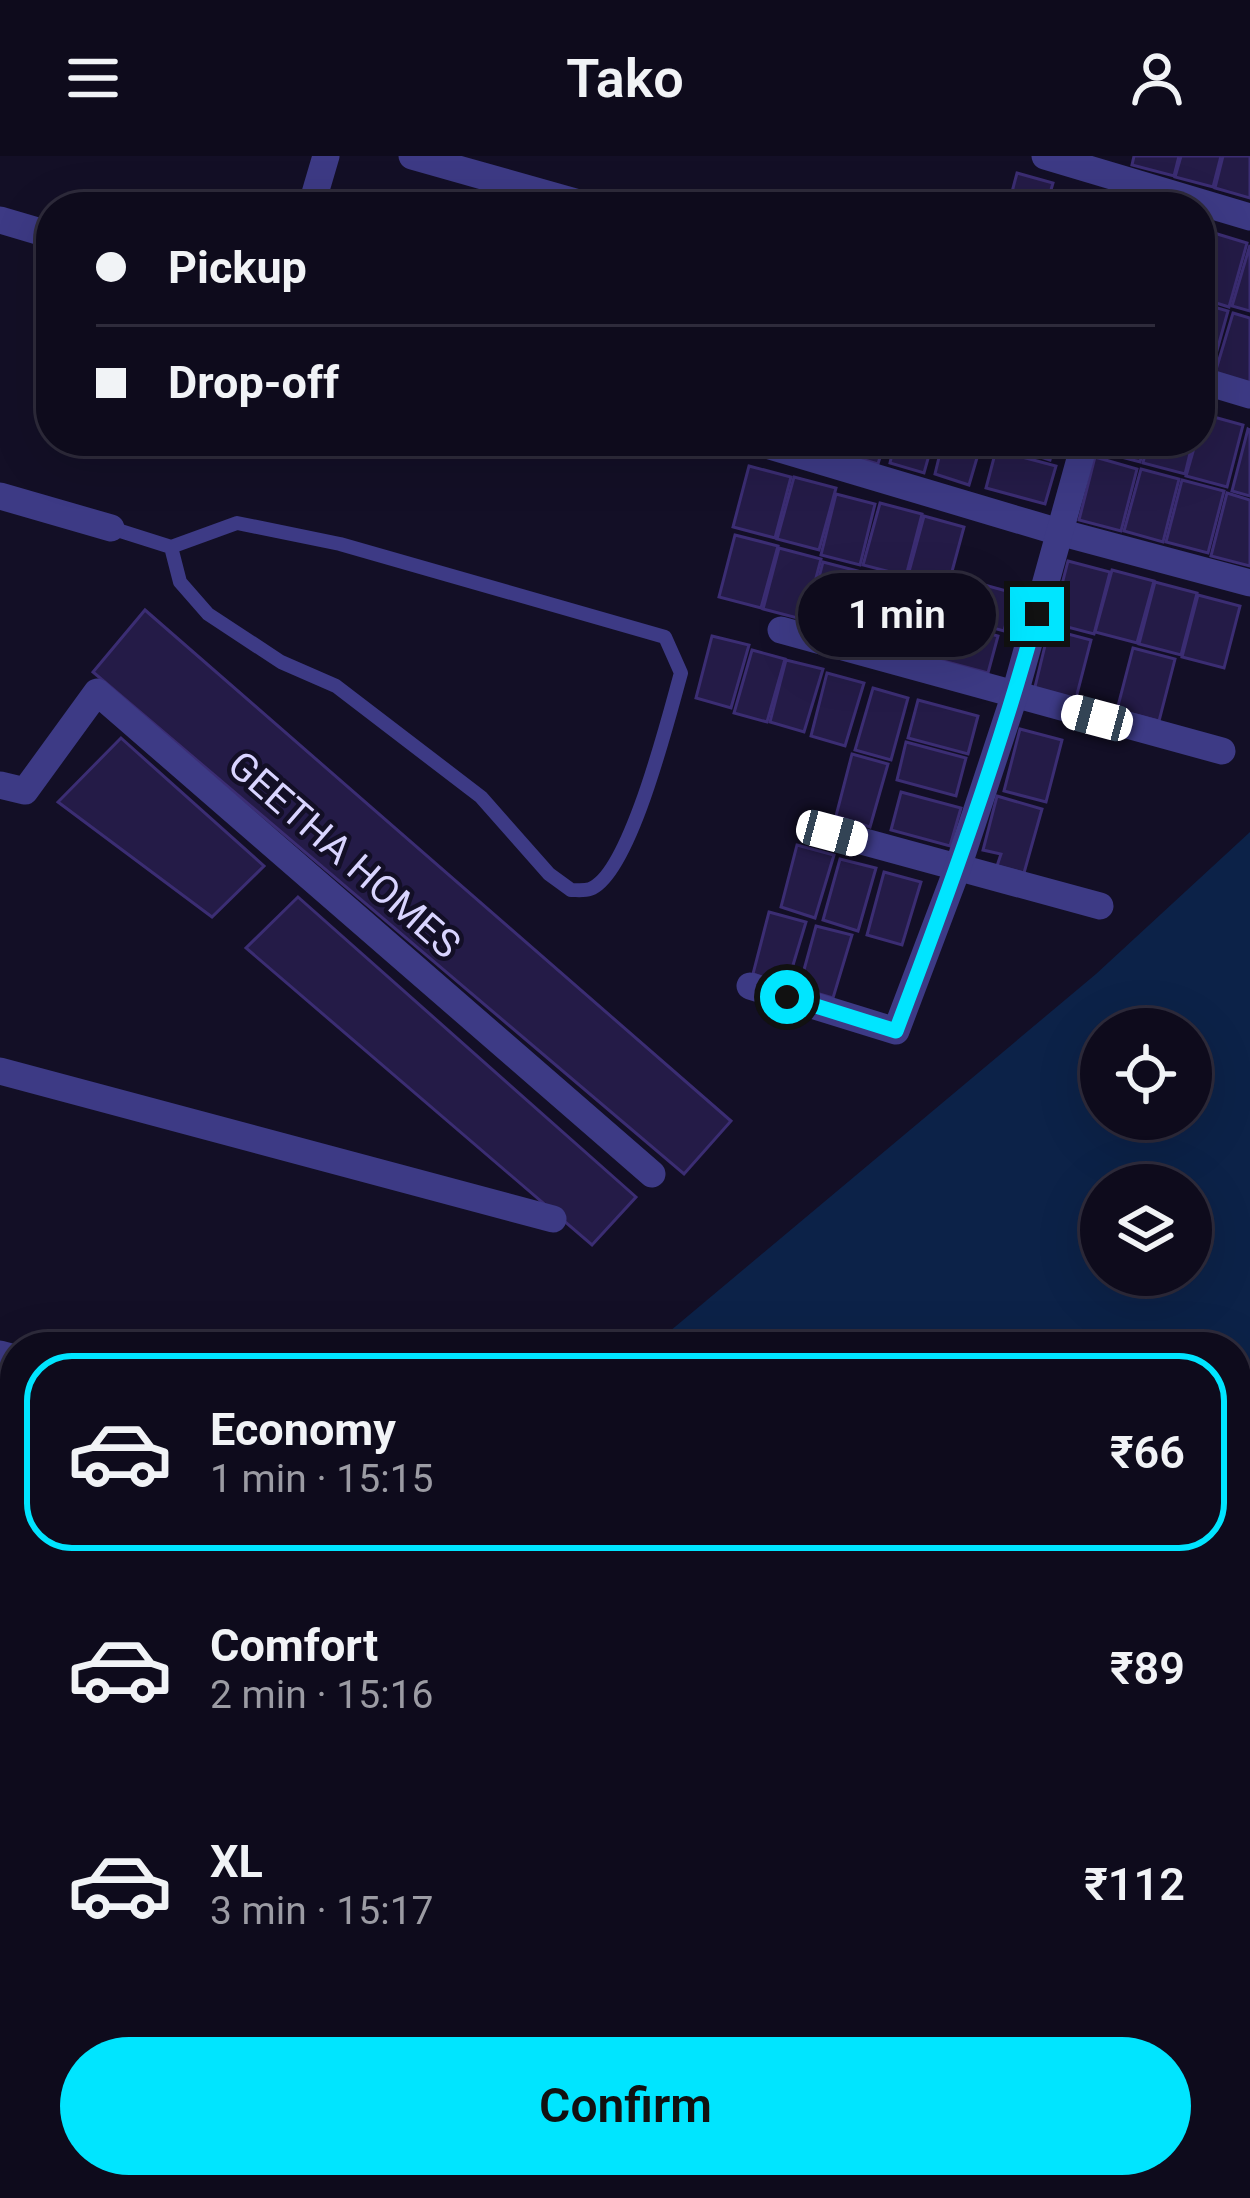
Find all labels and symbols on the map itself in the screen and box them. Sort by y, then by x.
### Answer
callout: 1 min [797,572,995,656]
route end [1010,587,1064,641]
car [1058,691,1136,745]
street label: GEETHA HOMES [219,742,469,968]
car [793,806,871,860]
route start [760,970,814,1024]

